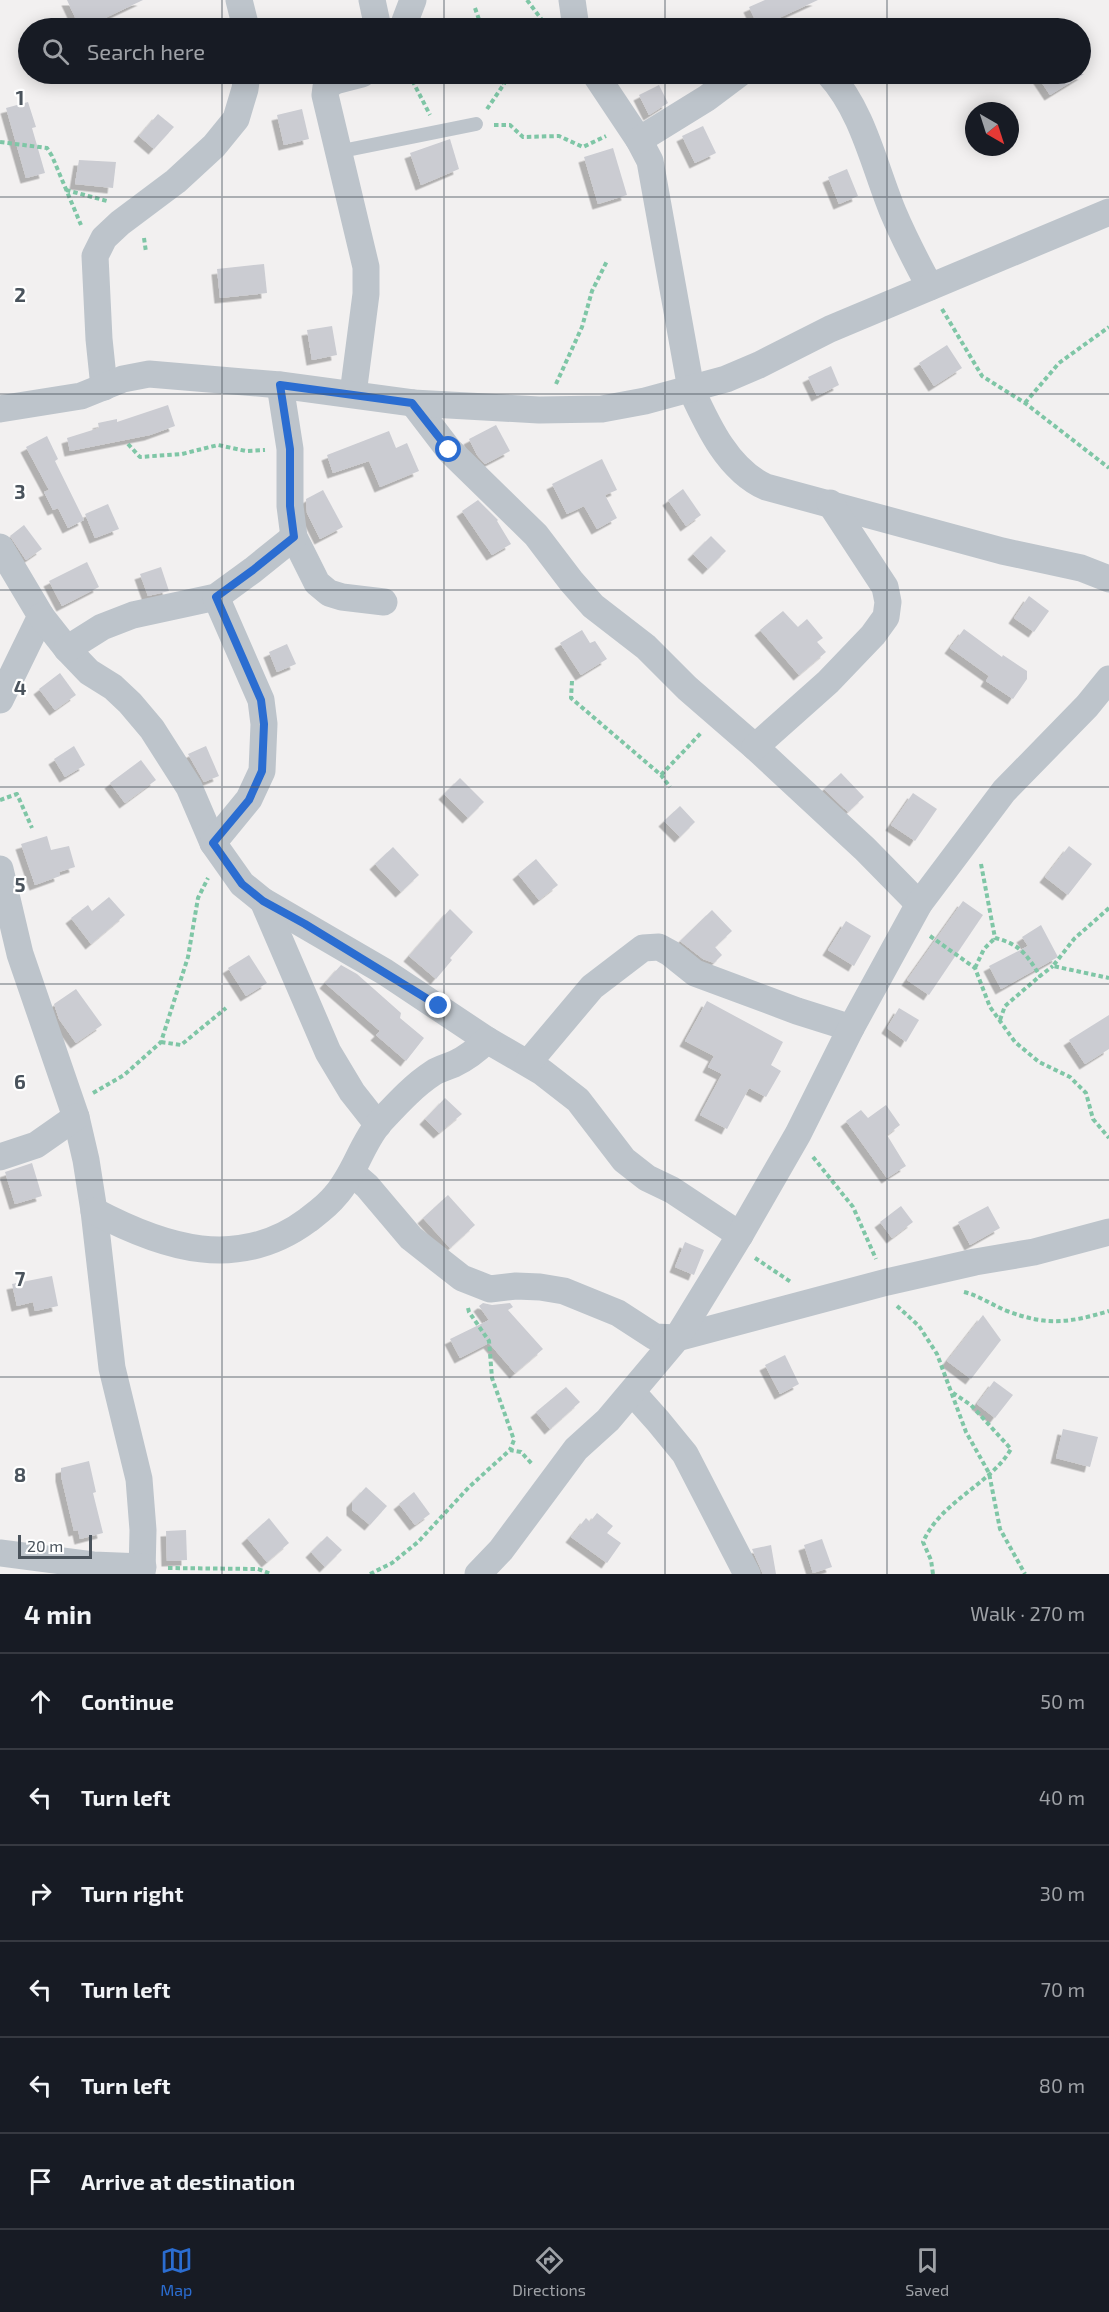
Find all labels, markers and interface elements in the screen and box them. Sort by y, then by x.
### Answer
search box [18,18,1091,84]
icon: search [39,35,72,68]
text: Search here [87,38,205,64]
text: 1 [16,85,24,109]
north arrow [965,102,1019,156]
text: 2 [14,282,26,306]
route start [435,436,461,462]
text: 3 [14,479,26,503]
text: 4 [14,675,27,699]
text: 5 [14,872,26,896]
route end [425,992,451,1018]
text: 6 [14,1069,26,1093]
text: 7 [15,1266,26,1290]
text: 8 [14,1462,26,1486]
scale bar [18,1532,92,1560]
text: 20 m [27,1536,63,1555]
text: 4 min [24,1598,92,1629]
text: Walk · 270 m [970,1601,1085,1625]
icon: ahead [24,1685,57,1718]
text: Continue [81,1688,174,1714]
text: 50 m [1040,1689,1085,1713]
icon: left [24,1781,57,1814]
text: Turn left [81,1784,170,1810]
text: 40 m [1039,1785,1085,1809]
icon: right [24,1877,57,1910]
text: Turn right [81,1880,183,1906]
text: 30 m [1040,1881,1085,1905]
icon: left [24,1973,57,2006]
text: Turn left [81,1976,170,2002]
text: 70 m [1041,1977,1085,2001]
icon: left [24,2069,57,2102]
text: Turn left [81,2072,170,2098]
text: 80 m [1039,2073,1085,2097]
icon: arrive [24,2165,57,2198]
text: Arrive at destination [81,2168,295,2194]
tab: Map [160,2244,193,2299]
tab: Directions [512,2244,586,2299]
tab: Saved [905,2244,949,2299]

